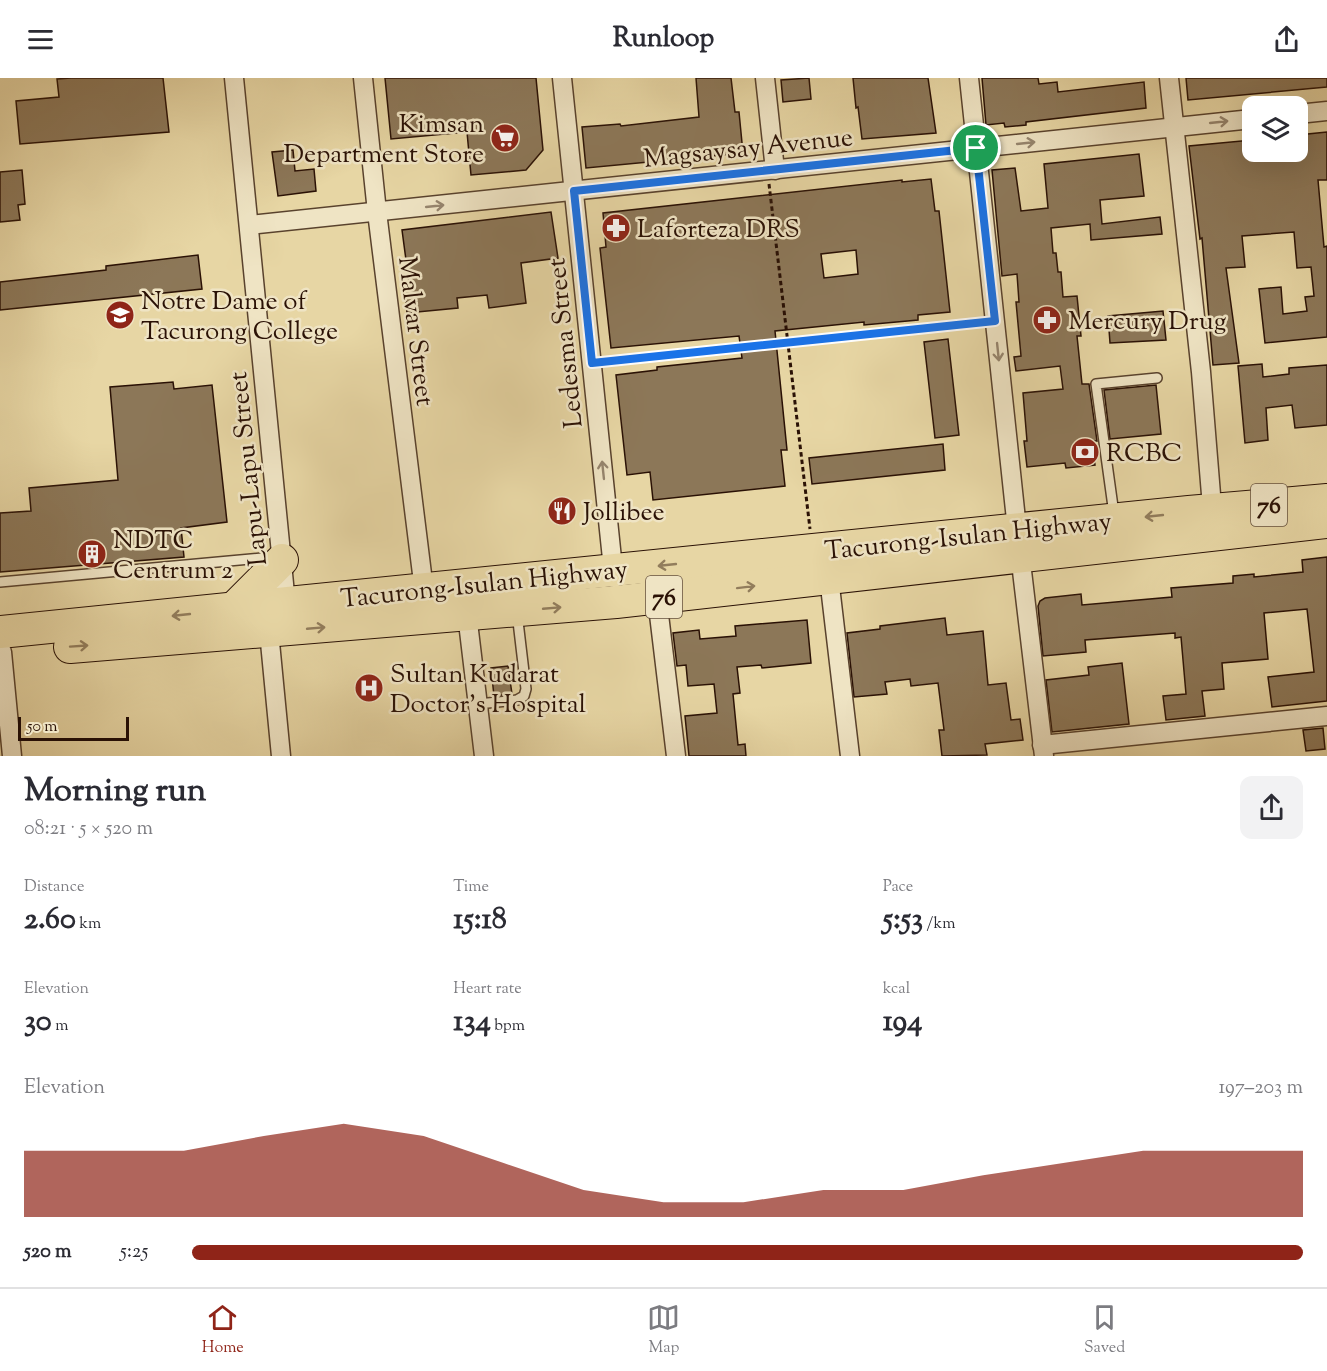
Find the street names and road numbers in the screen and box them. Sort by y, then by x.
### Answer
street label: Magsaysay Avenue [642,120,855,179]
street label: Malvar Street [387,254,442,408]
street label: Ledesma Street [539,256,594,430]
street label: Lapu-Lapu Street [221,370,278,568]
road number: 76 [1251,484,1287,526]
street label: Tacurong-Isulan Highway [823,504,1114,571]
street label: Tacurong-Isulan Highway [339,552,630,619]
road number: 76 [646,576,682,618]

